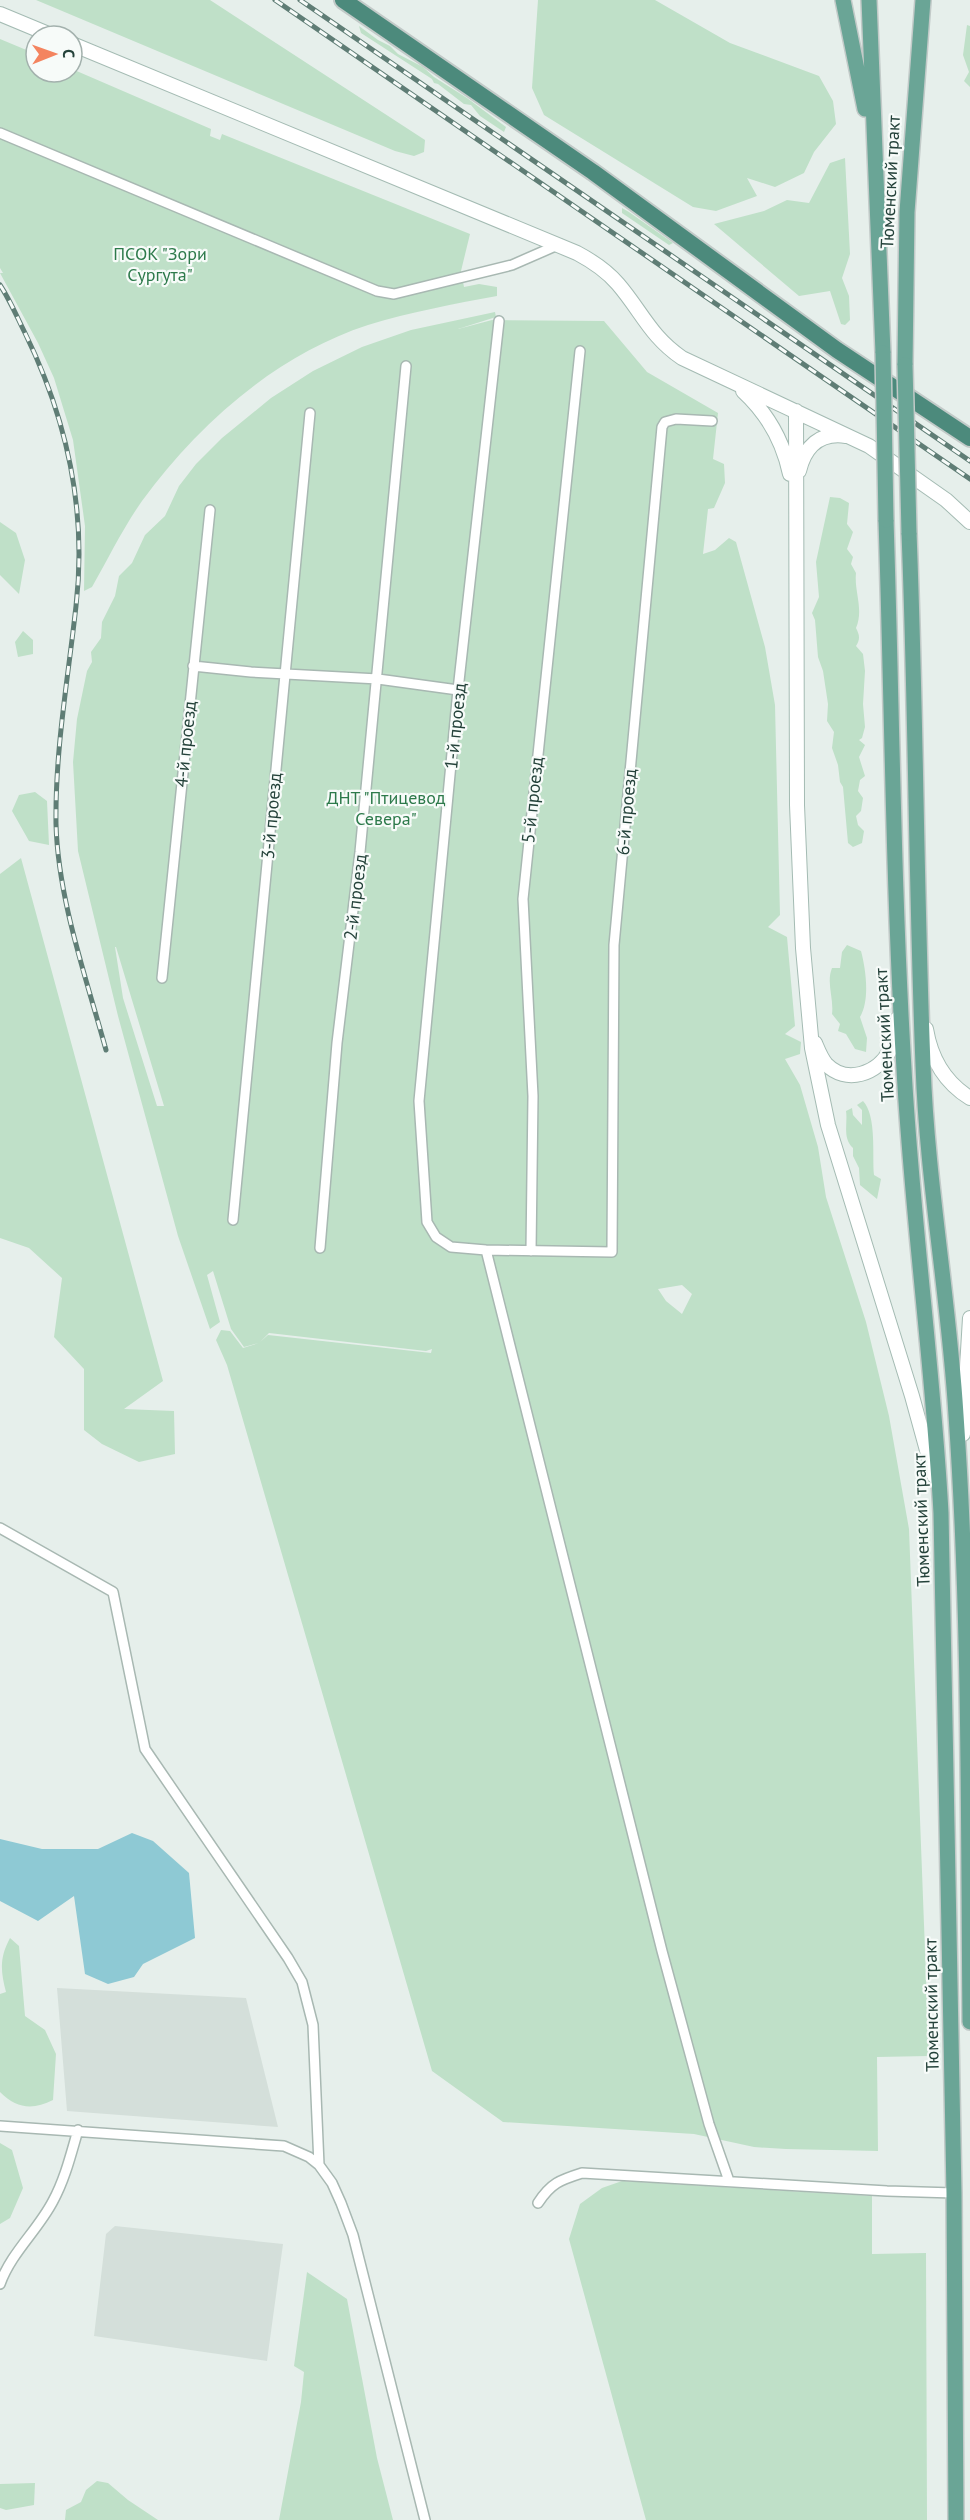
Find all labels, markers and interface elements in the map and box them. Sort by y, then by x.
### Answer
north arrow [24,24,84,84]
text: С [59,49,79,58]
street label: Тюменский тракт [875,114,905,249]
park label: ПСОК "Зори Сургута" [113,242,207,286]
street label: 1-й проезд [439,681,471,770]
street label: 4-й проезд [169,699,201,788]
street label: 5-й проезд [516,755,548,844]
street label: 6-й проезд [611,768,641,856]
street label: 3-й проезд [256,772,286,860]
park label: ДНТ "Птицевод Севера" [326,786,446,830]
street label: 2-й проезд [338,852,372,941]
street label: Тюменский тракт [869,967,899,1102]
street label: Тюменский тракт [907,1452,935,1587]
street label: Тюменский тракт [918,1937,944,2072]

